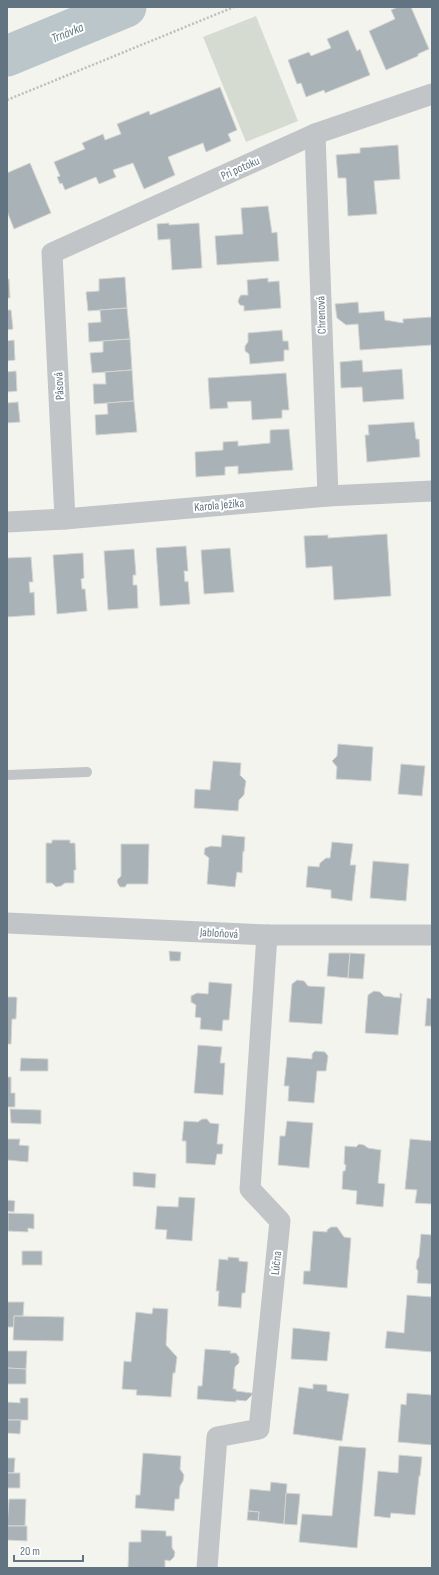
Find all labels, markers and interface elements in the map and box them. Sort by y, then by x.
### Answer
water label: Trnávka [49,19,87,47]
street label: Pri potoku [219,153,262,184]
street label: Chrenová [313,295,330,334]
street label: Pásová [51,371,68,400]
street label: Karola Ježíka [193,496,245,515]
street label: Jabloňová [198,925,239,942]
street label: Lúčna [268,1250,285,1276]
scale bar [14,1537,83,1563]
text: 20 m [20,1544,40,1559]

